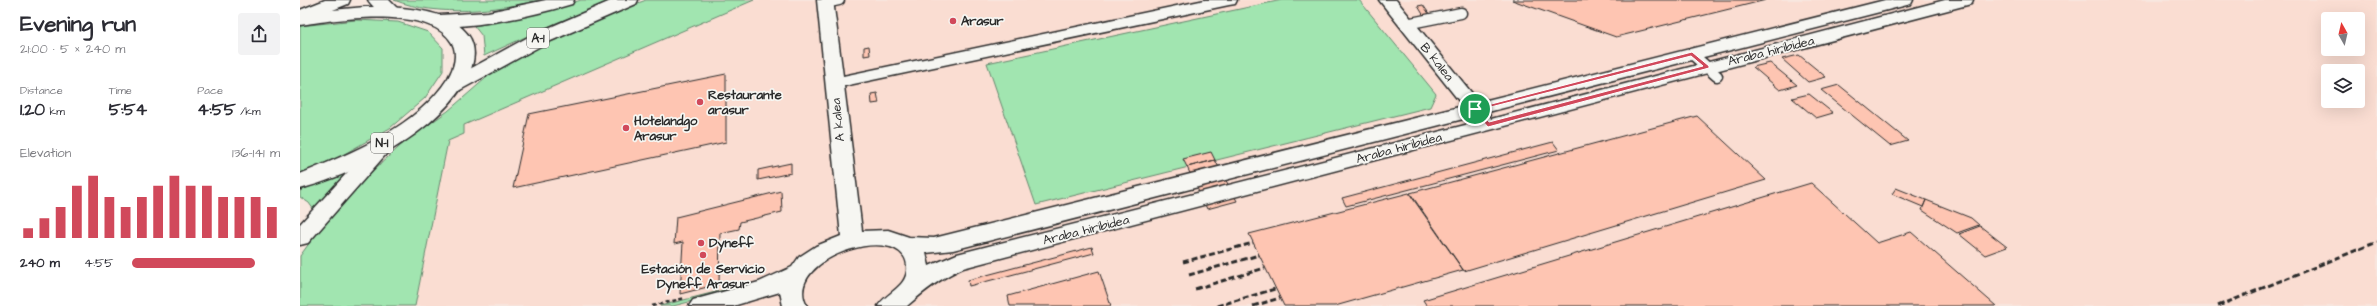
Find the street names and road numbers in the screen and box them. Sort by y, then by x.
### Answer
road number: A-1 [527,28,549,48]
street label: Araba hiribidea [1726,31,1816,70]
street label: B kalea [1416,39,1458,85]
street label: A kalea [827,97,849,143]
street label: Araba hiribidea [1354,128,1444,168]
road number: N-I [371,133,393,153]
street label: Araba hiribidea [1041,210,1131,249]

